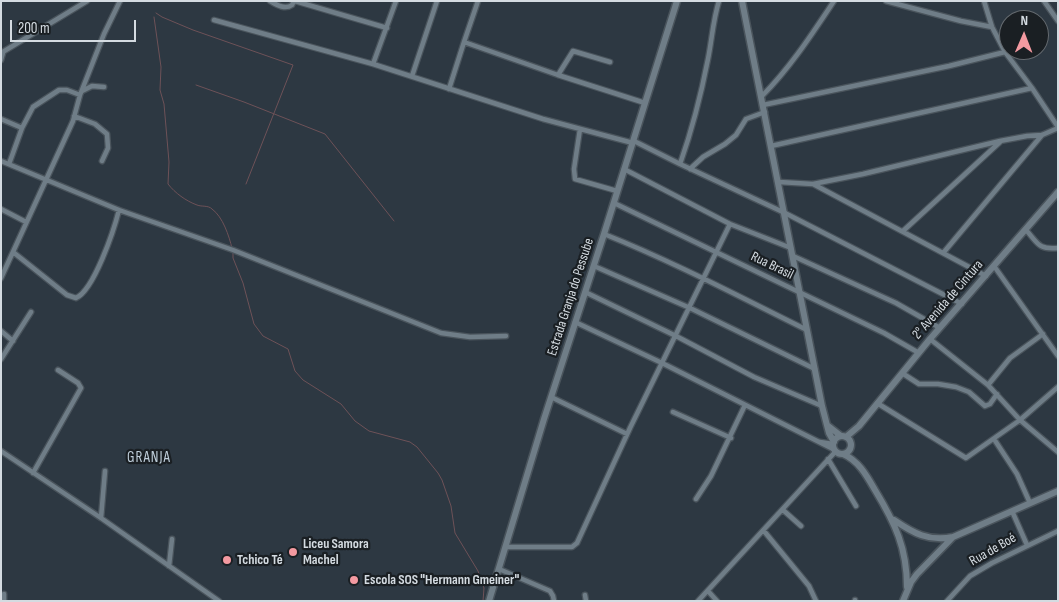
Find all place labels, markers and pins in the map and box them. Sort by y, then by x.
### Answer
place label: Liceu Samora Machel [303,536,369,568]
marker: Liceu Samora Machel [287,546,299,558]
place label: Tchico Té [237,552,283,568]
marker: Tchico Té [221,554,233,566]
place label: Escola SOS "Hermann Gmeiner" [364,572,519,588]
marker: Escola SOS "Hermann Gmeiner" [348,574,360,586]

